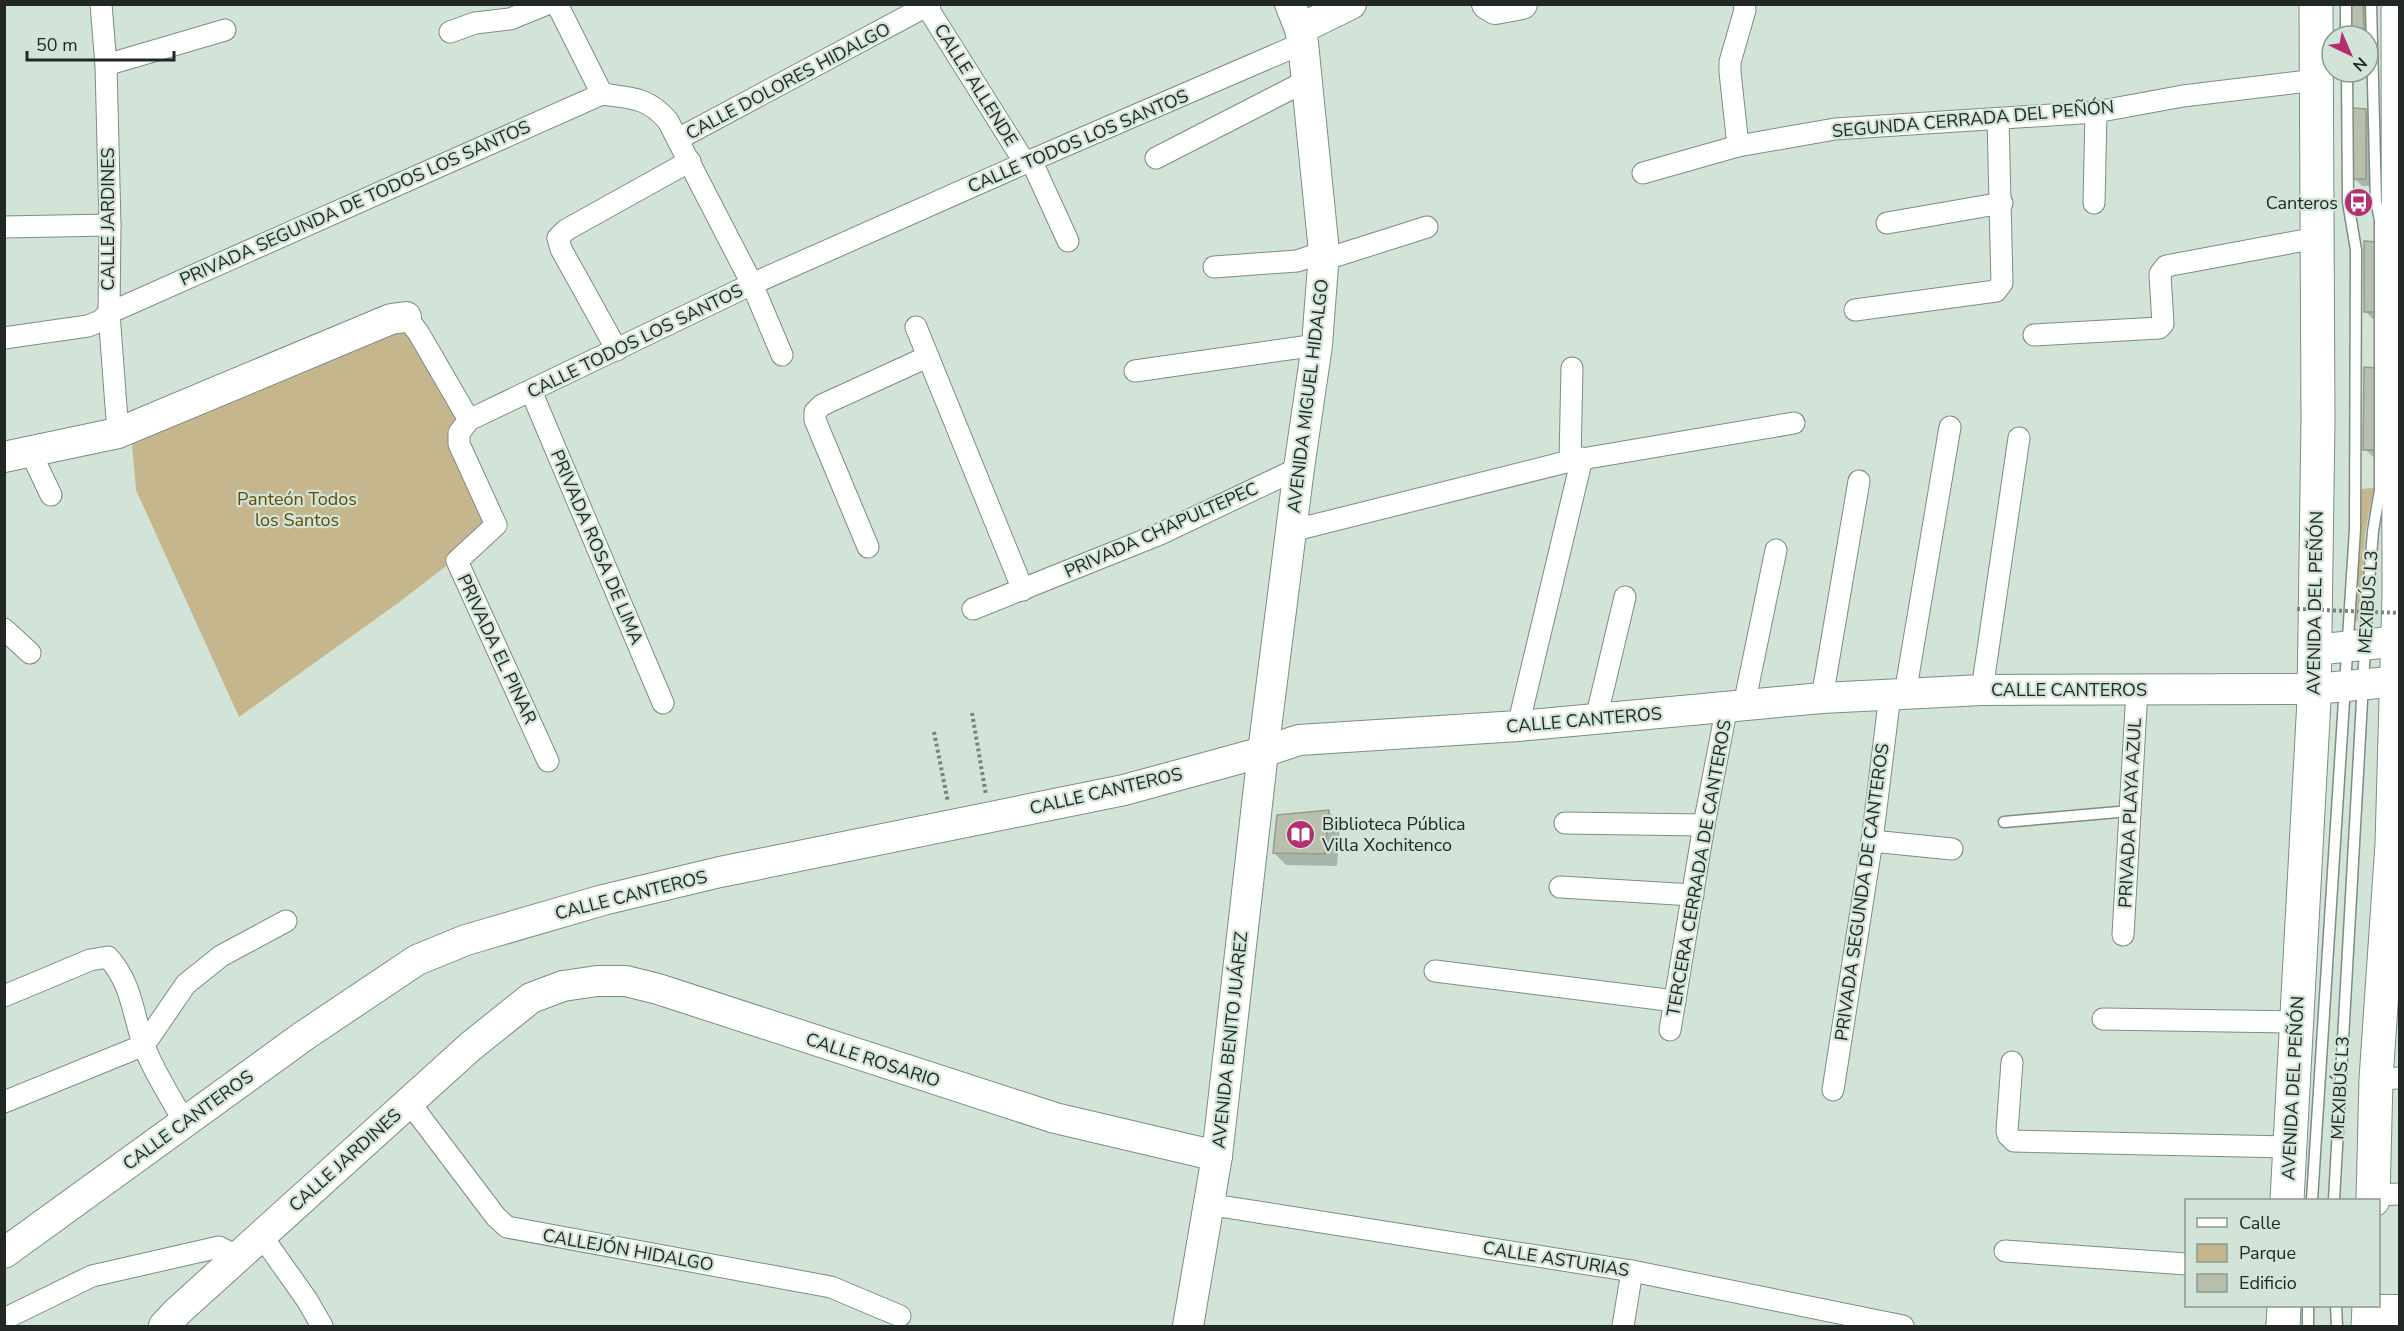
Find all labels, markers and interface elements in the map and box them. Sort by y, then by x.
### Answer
street label: CALLE DOLORES HIDALGO [682,17,894,145]
street label: CALLE ALLENDE [929,19,1023,151]
scale bar [27,24,174,62]
north arrow [2320,24,2380,84]
text: 50 m [36,33,78,57]
text: N [2348,52,2372,76]
street label: CALLE TODOS LOS SANTOS [964,84,1192,198]
street label: SEGUNDA CERRADA DEL PEÑÓN [1831,95,2115,143]
street label: PRIVADA SEGUNDA DE TODOS LOS SANTOS [176,114,534,292]
street label: CALLE JARDINES [96,147,120,291]
bus stop icon: Canteros [2343,187,2375,219]
place label: Canteros [2266,191,2338,215]
street label: CALLE TODOS LOS SANTOS [523,278,747,404]
street label: AVENIDA MIGUEL HIDALGO [1282,278,1334,514]
street label: PRIVADA ROSA DE LIMA [545,446,649,648]
street label: PRIVADA CHAPULTEPEC [1060,476,1262,584]
park label: Panteón Todos los Santos [237,487,357,532]
street label: AVENIDA DEL PEÑÓN [2301,511,2329,695]
street label: MEXIBÚS L3 [2352,549,2384,655]
street label: PRIVADA EL PINAR [452,570,542,728]
street label: CALLE CANTEROS [1991,678,2147,702]
street label: CALLE CANTEROS [1505,701,1663,739]
street label: PRIVADA PLAYA AZUL [2113,717,2147,908]
street label: TERCERA CERRADA DE CANTEROS [1661,718,1737,1018]
street label: PRIVADA SEGUNDA DE CANTEROS [1829,742,1895,1042]
street label: CALLE CANTEROS [1027,762,1185,820]
place label: Biblioteca Pública Villa Xochitenco [1321,812,1466,857]
library icon: Biblioteca Pública Villa Xochitenco [1285,818,1317,850]
street label: CALLE CANTEROS [552,864,710,926]
street label: AVENIDA BENITO JUÁREZ [1207,930,1253,1150]
street label: AVENIDA DEL PEÑÓN [2276,995,2310,1181]
street label: CALLE ROSARIO [803,1027,943,1093]
street label: MEXIBÚS L3 [2325,1036,2355,1140]
street label: CALLE CANTEROS [118,1064,258,1176]
street label: CALLE JARDINES [284,1103,406,1217]
legend [2185,1199,2380,1307]
text: Calle [2239,1211,2281,1235]
street label: CALLEJÓN HIDALGO [541,1223,715,1277]
street label: CALLE ASTURIAS [1481,1236,1631,1282]
text: Parque [2239,1241,2296,1265]
text: Edificio [2239,1271,2297,1295]

